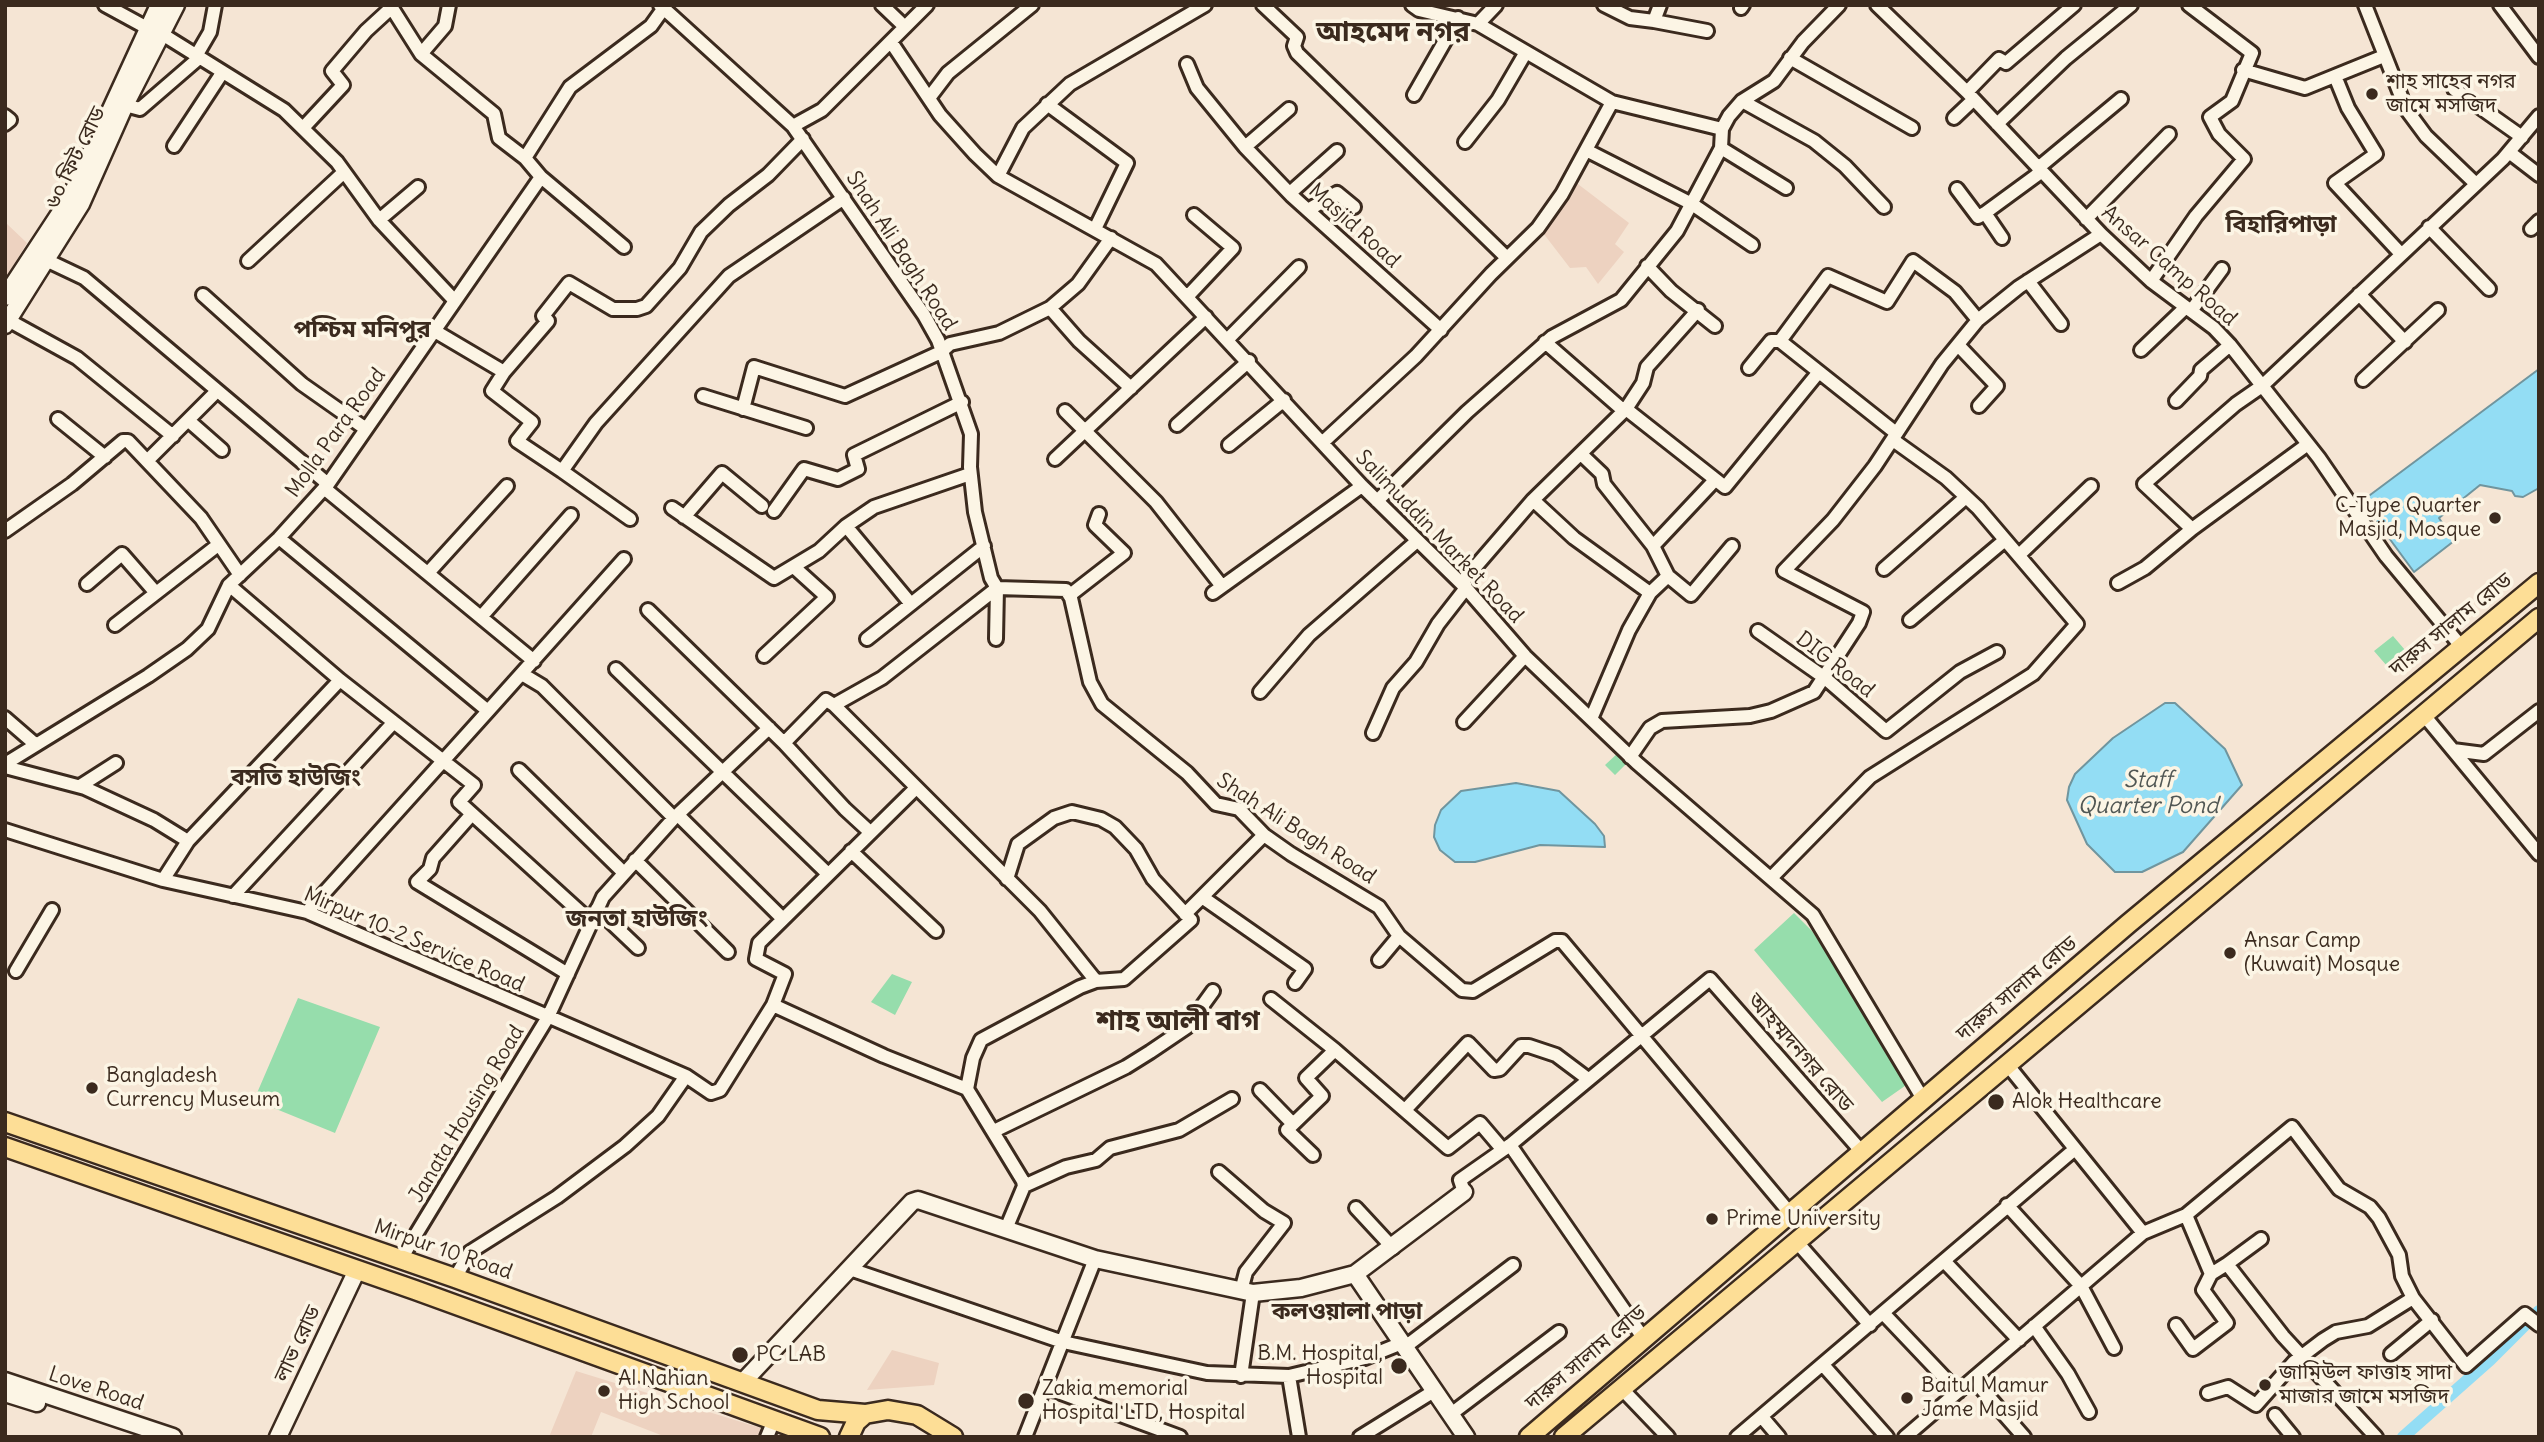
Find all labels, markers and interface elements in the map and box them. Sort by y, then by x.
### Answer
district label: আহমেদ নগর [1316,16,1470,50]
place label: শাহ সাহেব নগর জামে মসজিদ [2386,69,2516,119]
marker: শাহ সাহেব নগর জামে মসজিদ [2364,86,2380,102]
street label: ৬০ ফিট রোড [41,103,111,213]
street label: Shah Ali Bagh Road [840,167,962,335]
street label: Masjid Road [1303,178,1405,274]
street label: Ansar Camp Road [2096,200,2242,332]
district label: বিহারিপাড়া [2225,211,2337,239]
district label: পশ্চিম মনিপুর [293,316,431,344]
street label: Molla Para Road [281,363,391,503]
street label: Salimuddin Market Road [1350,445,1528,629]
place label: C-Type Quarter Masjid, Mosque [2335,493,2481,543]
marker: C-Type Quarter Masjid, Mosque [2487,510,2503,526]
street label: দারুস সালাম রোড [2385,568,2517,682]
street label: DIG Road [1791,627,1879,703]
district label: বসতি হাউজিং [231,764,361,792]
water label: Staff Quarter Pond [2077,766,2219,820]
street label: Shah Ali Bagh Road [1212,768,1380,890]
street label: Mirpur 10-2 Service Road [300,882,528,998]
district label: জনতা হাউজিং [566,905,708,933]
place label: Ansar Camp (Kuwait) Mosque [2244,928,2400,978]
street label: দারুস সালাম রোড [1951,931,2083,1047]
marker: Ansar Camp (Kuwait) Mosque [2222,945,2238,961]
street label: আহম্মদনগর রোড [1742,989,1858,1117]
district label: শাহ আলী বাগ [1096,1005,1260,1039]
street label: Janata Housing Road [404,1021,530,1207]
place label: Bangladesh Currency Museum [106,1063,280,1113]
marker: Bangladesh Currency Museum [84,1080,100,1096]
place label: Alok Healthcare [2012,1089,2162,1115]
marker: Alok Healthcare [1986,1092,2006,1112]
place label: Prime University [1726,1206,1881,1232]
marker: Prime University [1704,1211,1720,1227]
street label: Mirpur 10 Road [371,1215,515,1285]
district label: কলওয়ালা পাড়া [1272,1298,1422,1326]
street label: দারুস সালাম রোড [1520,1300,1652,1416]
street label: লাভ রোড [269,1302,327,1386]
place label: B.M. Hospital, Hospital [1257,1341,1383,1391]
place label: PC LAB [756,1342,826,1368]
marker: PC LAB [730,1345,750,1365]
marker: B.M. Hospital, Hospital [1389,1356,1409,1376]
place label: জামিউল ফাত্তাহ সাদা মাজার জামে মসজিদ [2279,1360,2452,1410]
street label: Love Road [45,1362,147,1416]
place label: Al Nahian High School [618,1366,729,1416]
place label: Baitul Mamur Jame Masjid [1921,1373,2049,1423]
place label: Zakia memorial Hospital LTD, Hospital [1042,1376,1245,1426]
marker: জামিউল ফাত্তাহ সাদা মাজার জামে মসজিদ [2257,1377,2273,1393]
marker: Al Nahian High School [596,1383,612,1399]
marker: Baitul Mamur Jame Masjid [1899,1390,1915,1406]
marker: Zakia memorial Hospital LTD, Hospital [1016,1391,1036,1411]

